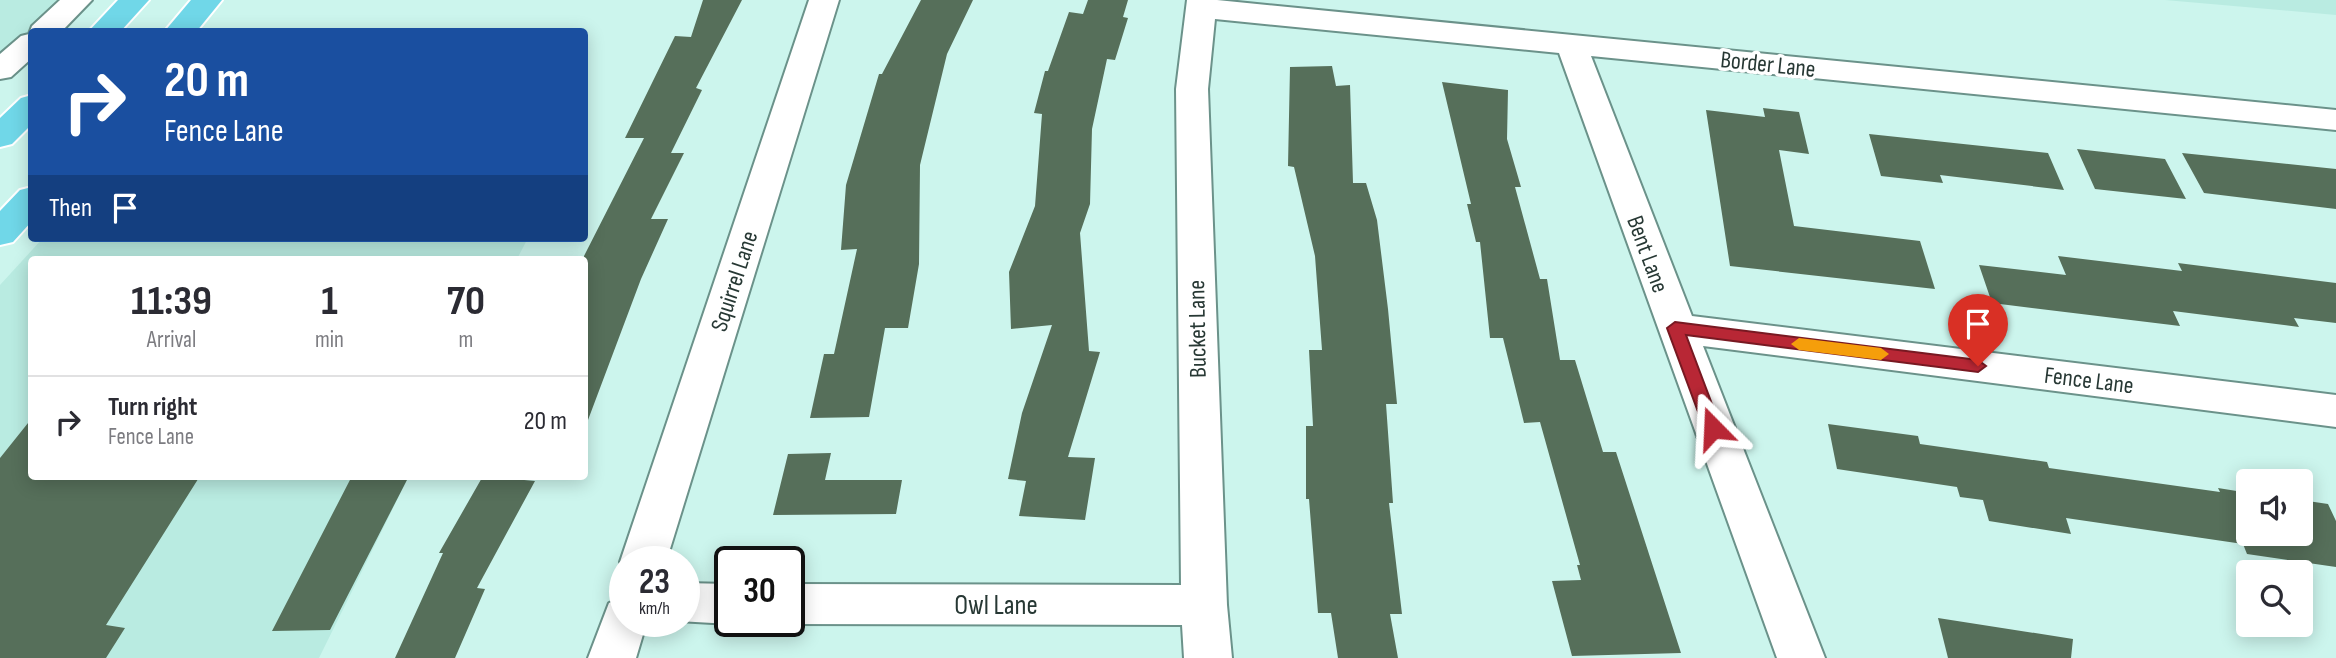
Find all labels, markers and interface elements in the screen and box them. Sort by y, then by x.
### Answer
street label: Border Lane [1719,45,1817,84]
text: 20 m [164,52,249,111]
icon: right [49,56,140,147]
text: Fence Lane [164,112,284,151]
icon: arrive [106,189,144,227]
text: Then [49,193,92,224]
street label: Bent Lane [1620,212,1675,297]
street label: Squirrel Lane [705,227,764,335]
text: 11:39 [131,276,212,327]
text: 1 [321,276,338,327]
text: 70 [447,276,485,327]
street label: Bucket Lane [1182,280,1213,378]
pin [1948,294,2008,366]
icon: arrive [1959,305,1997,343]
text: Arrival [147,326,196,354]
text: min [315,326,344,354]
text: m [459,326,473,354]
street label: Fence Lane [2043,361,2135,400]
position arrow [1676,391,1750,465]
text: Turn right [108,392,197,423]
icon: right [49,403,87,441]
text: 20 m [524,406,567,437]
text: Fence Lane [108,423,194,451]
map controls [2236,469,2313,637]
button: sound [2236,469,2313,546]
speed limit sign: 30 [714,546,805,637]
button: search [2236,560,2313,637]
text: 23 [639,561,670,604]
street label: Owl Lane [954,589,1038,622]
text: km/h [639,598,670,619]

